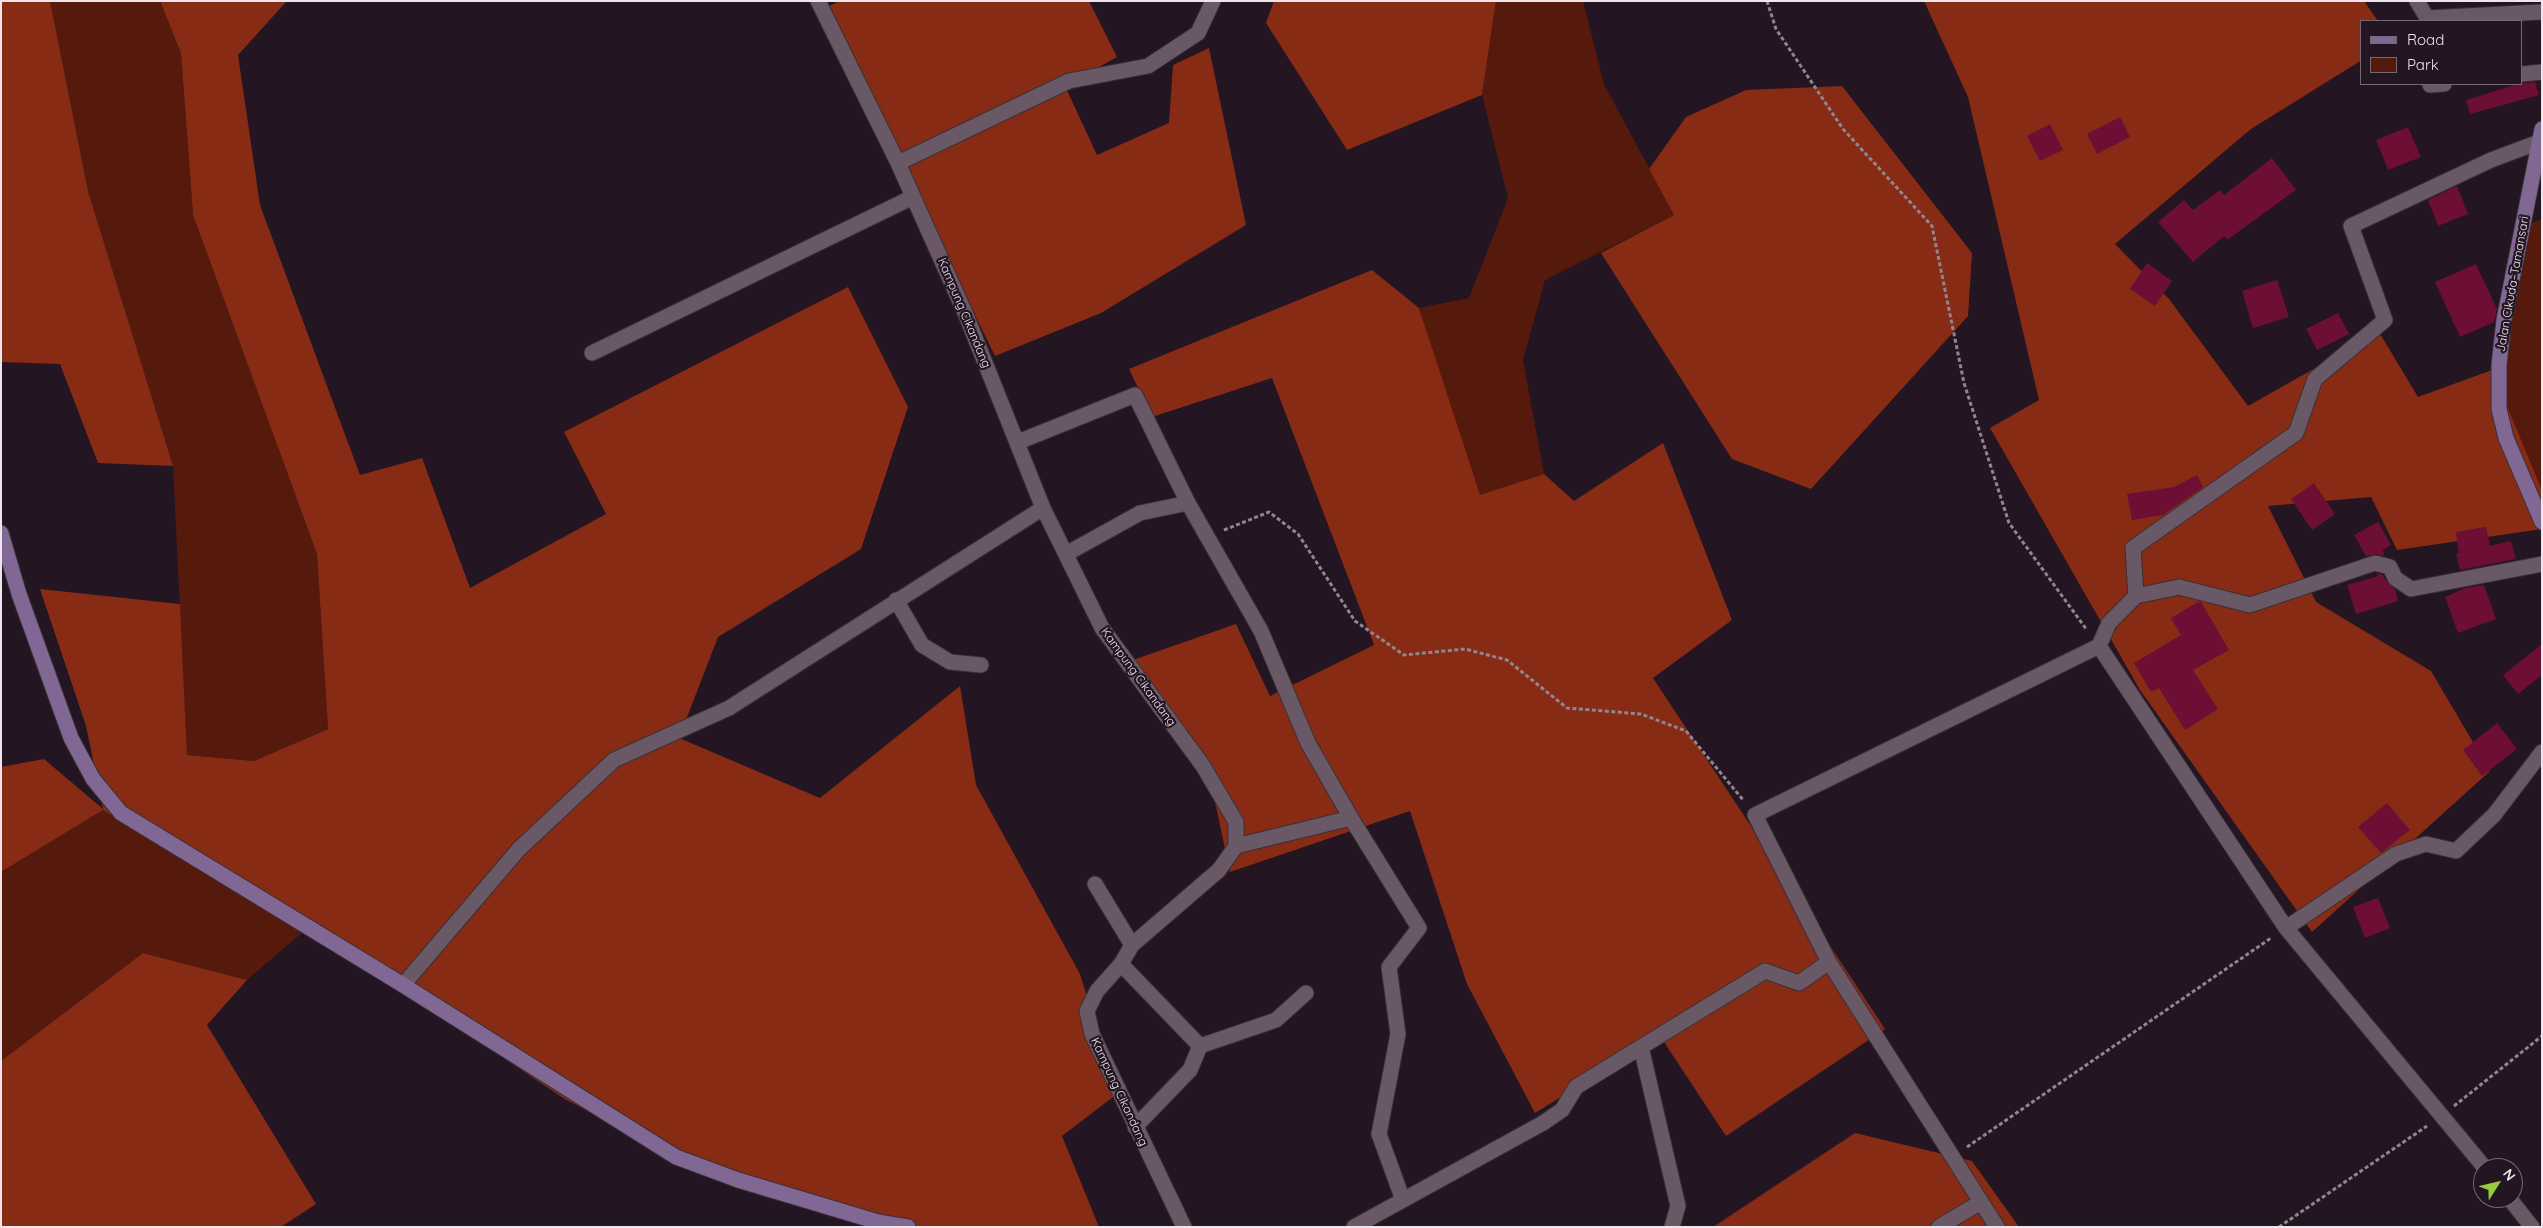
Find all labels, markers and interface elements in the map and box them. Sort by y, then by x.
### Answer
legend [2360,20,2523,85]
text: Road [2407,30,2444,49]
text: Park [2407,55,2439,74]
street label: Jalan Cikuda–Tamansari [2494,215,2532,353]
street label: Kampung Cikandang [934,256,994,370]
street label: Kampung Cikandang [1097,625,1179,729]
street label: Kampung Cikandang [1088,1035,1150,1149]
north arrow [2473,1158,2523,1208]
text: N [2499,1165,2520,1184]

